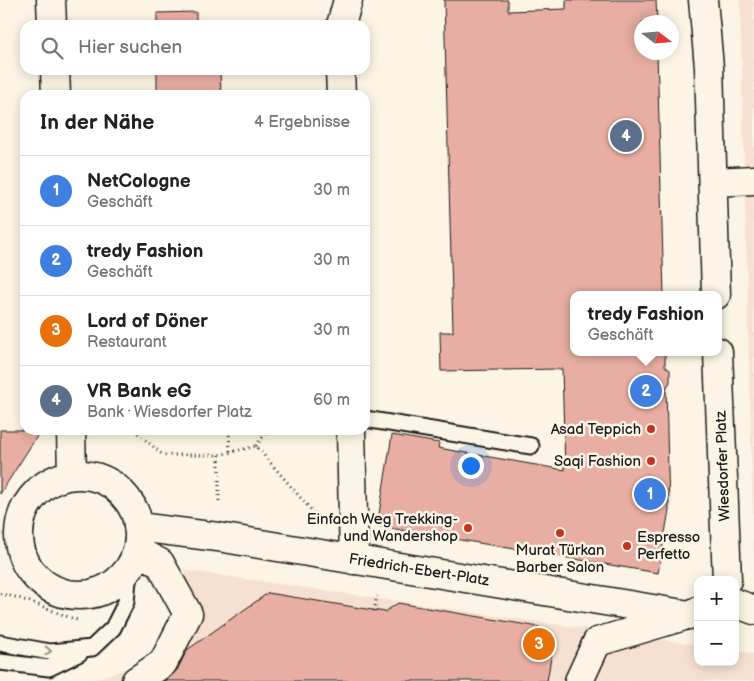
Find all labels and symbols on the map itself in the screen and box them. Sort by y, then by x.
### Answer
north arrow [634,15,679,60]
pin: 4 [610,117,642,155]
pin: 2 [630,372,662,410]
street label: Wiesdorfer Platz [712,410,734,522]
place label: Asad Teppich [551,420,641,439]
marker: Asad Teppich [645,423,657,435]
place label: Saqi Fashion [554,452,641,471]
your location [458,453,484,479]
marker: Saqi Fashion [645,455,657,467]
pin: 1 [634,475,666,513]
place label: Einfach Weg Trekking- und Wandershop [307,510,458,546]
marker: Einfach Weg Trekking- und Wandershop [462,522,474,534]
marker: Murat Türkan Barber Salon [554,527,566,539]
place label: Espresso Perfetto [637,528,700,564]
marker: Espresso Perfetto [621,540,633,552]
place label: Murat Türkan Barber Salon [516,541,604,577]
street label: Friedrich-Ebert-Platz [347,550,491,591]
pin: 3 [523,625,555,663]
one-way arrow [44,645,52,656]

